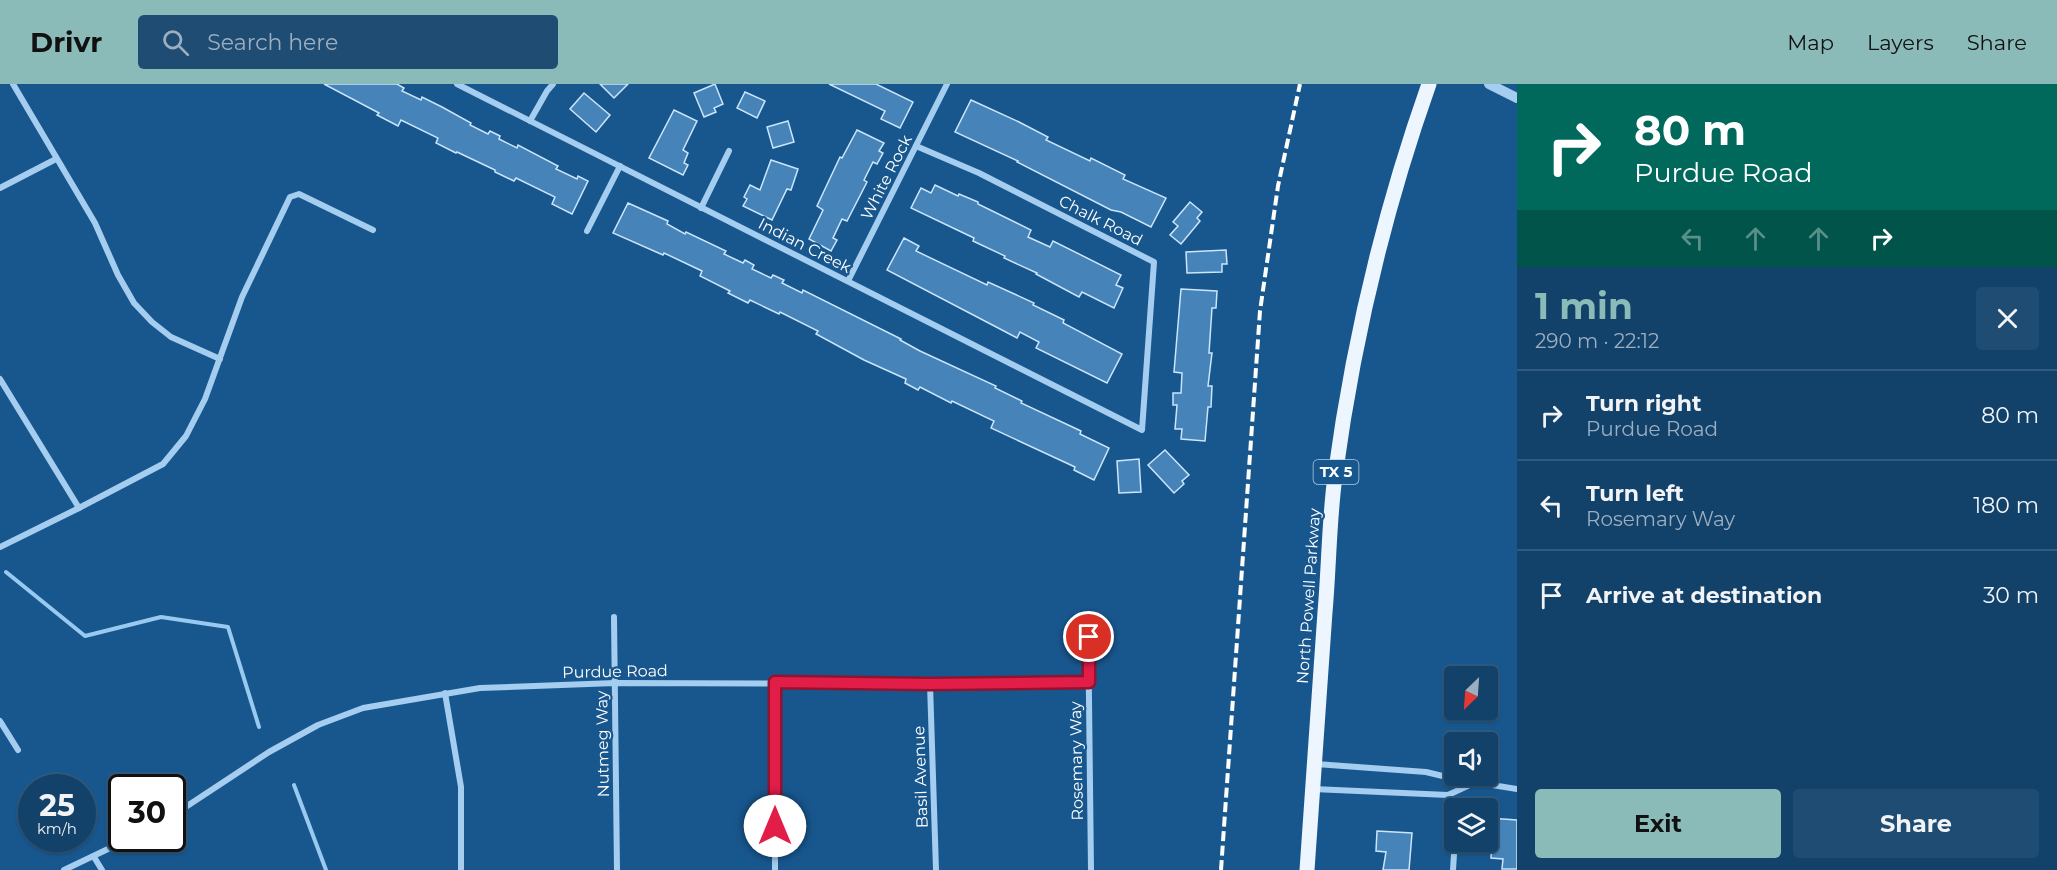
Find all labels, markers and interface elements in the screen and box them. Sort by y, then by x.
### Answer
search box [138,15,558,69]
text: Drivr [30,25,102,59]
icon: search [159,26,192,59]
text: Search here [207,29,338,56]
text: Map [1787,30,1834,55]
text: Layers [1867,30,1934,55]
text: Share [1967,30,2027,55]
text: 80 m [1634,104,1746,156]
icon: right [1535,108,1613,186]
street label: White Rock [857,131,916,223]
text: Purdue Road [1634,156,1812,189]
street label: Chalk Road [1056,191,1146,250]
street label: Indian Creek [755,214,855,277]
icon: left [1676,222,1709,255]
icon: ahead [1739,222,1772,255]
icon: ahead [1802,222,1835,255]
icon: right [1865,222,1898,255]
text: 1 min [1535,284,1633,328]
button: close [1976,287,2039,350]
text: 290 m · 22:12 [1535,329,1659,353]
text: Turn right [1586,390,1701,417]
icon: right [1535,399,1568,432]
text: 80 m [1981,402,2039,429]
text: Purdue Road [1586,417,1718,441]
road number: TX 5 [1314,460,1358,484]
text: Turn left [1586,480,1684,507]
icon: left [1535,489,1568,522]
text: 180 m [1973,492,2039,519]
street label: North Powell Parkway [1293,507,1324,685]
text: Rosemary Way [1586,507,1735,531]
icon: arrive [1535,579,1568,612]
text: Arrive at destination [1586,582,1822,609]
text: 30 m [1983,582,2039,609]
pin [1063,611,1114,662]
icon: arrive [1072,620,1105,653]
street label: Purdue Road [562,661,668,682]
north arrow [1444,666,1498,720]
map controls [1444,666,1498,852]
street label: Nutmeg Way [592,690,613,798]
street label: Rosemary Way [1066,701,1087,821]
street label: Basil Avenue [909,725,932,829]
button: sound [1444,732,1498,786]
speed limit sign: 30 [108,774,186,852]
text: 25 [39,787,75,824]
button: Exit [1535,789,1781,858]
button: Share [1793,789,2039,858]
position arrow [743,794,807,858]
button: layers [1444,798,1498,852]
text: km/h [37,819,77,838]

